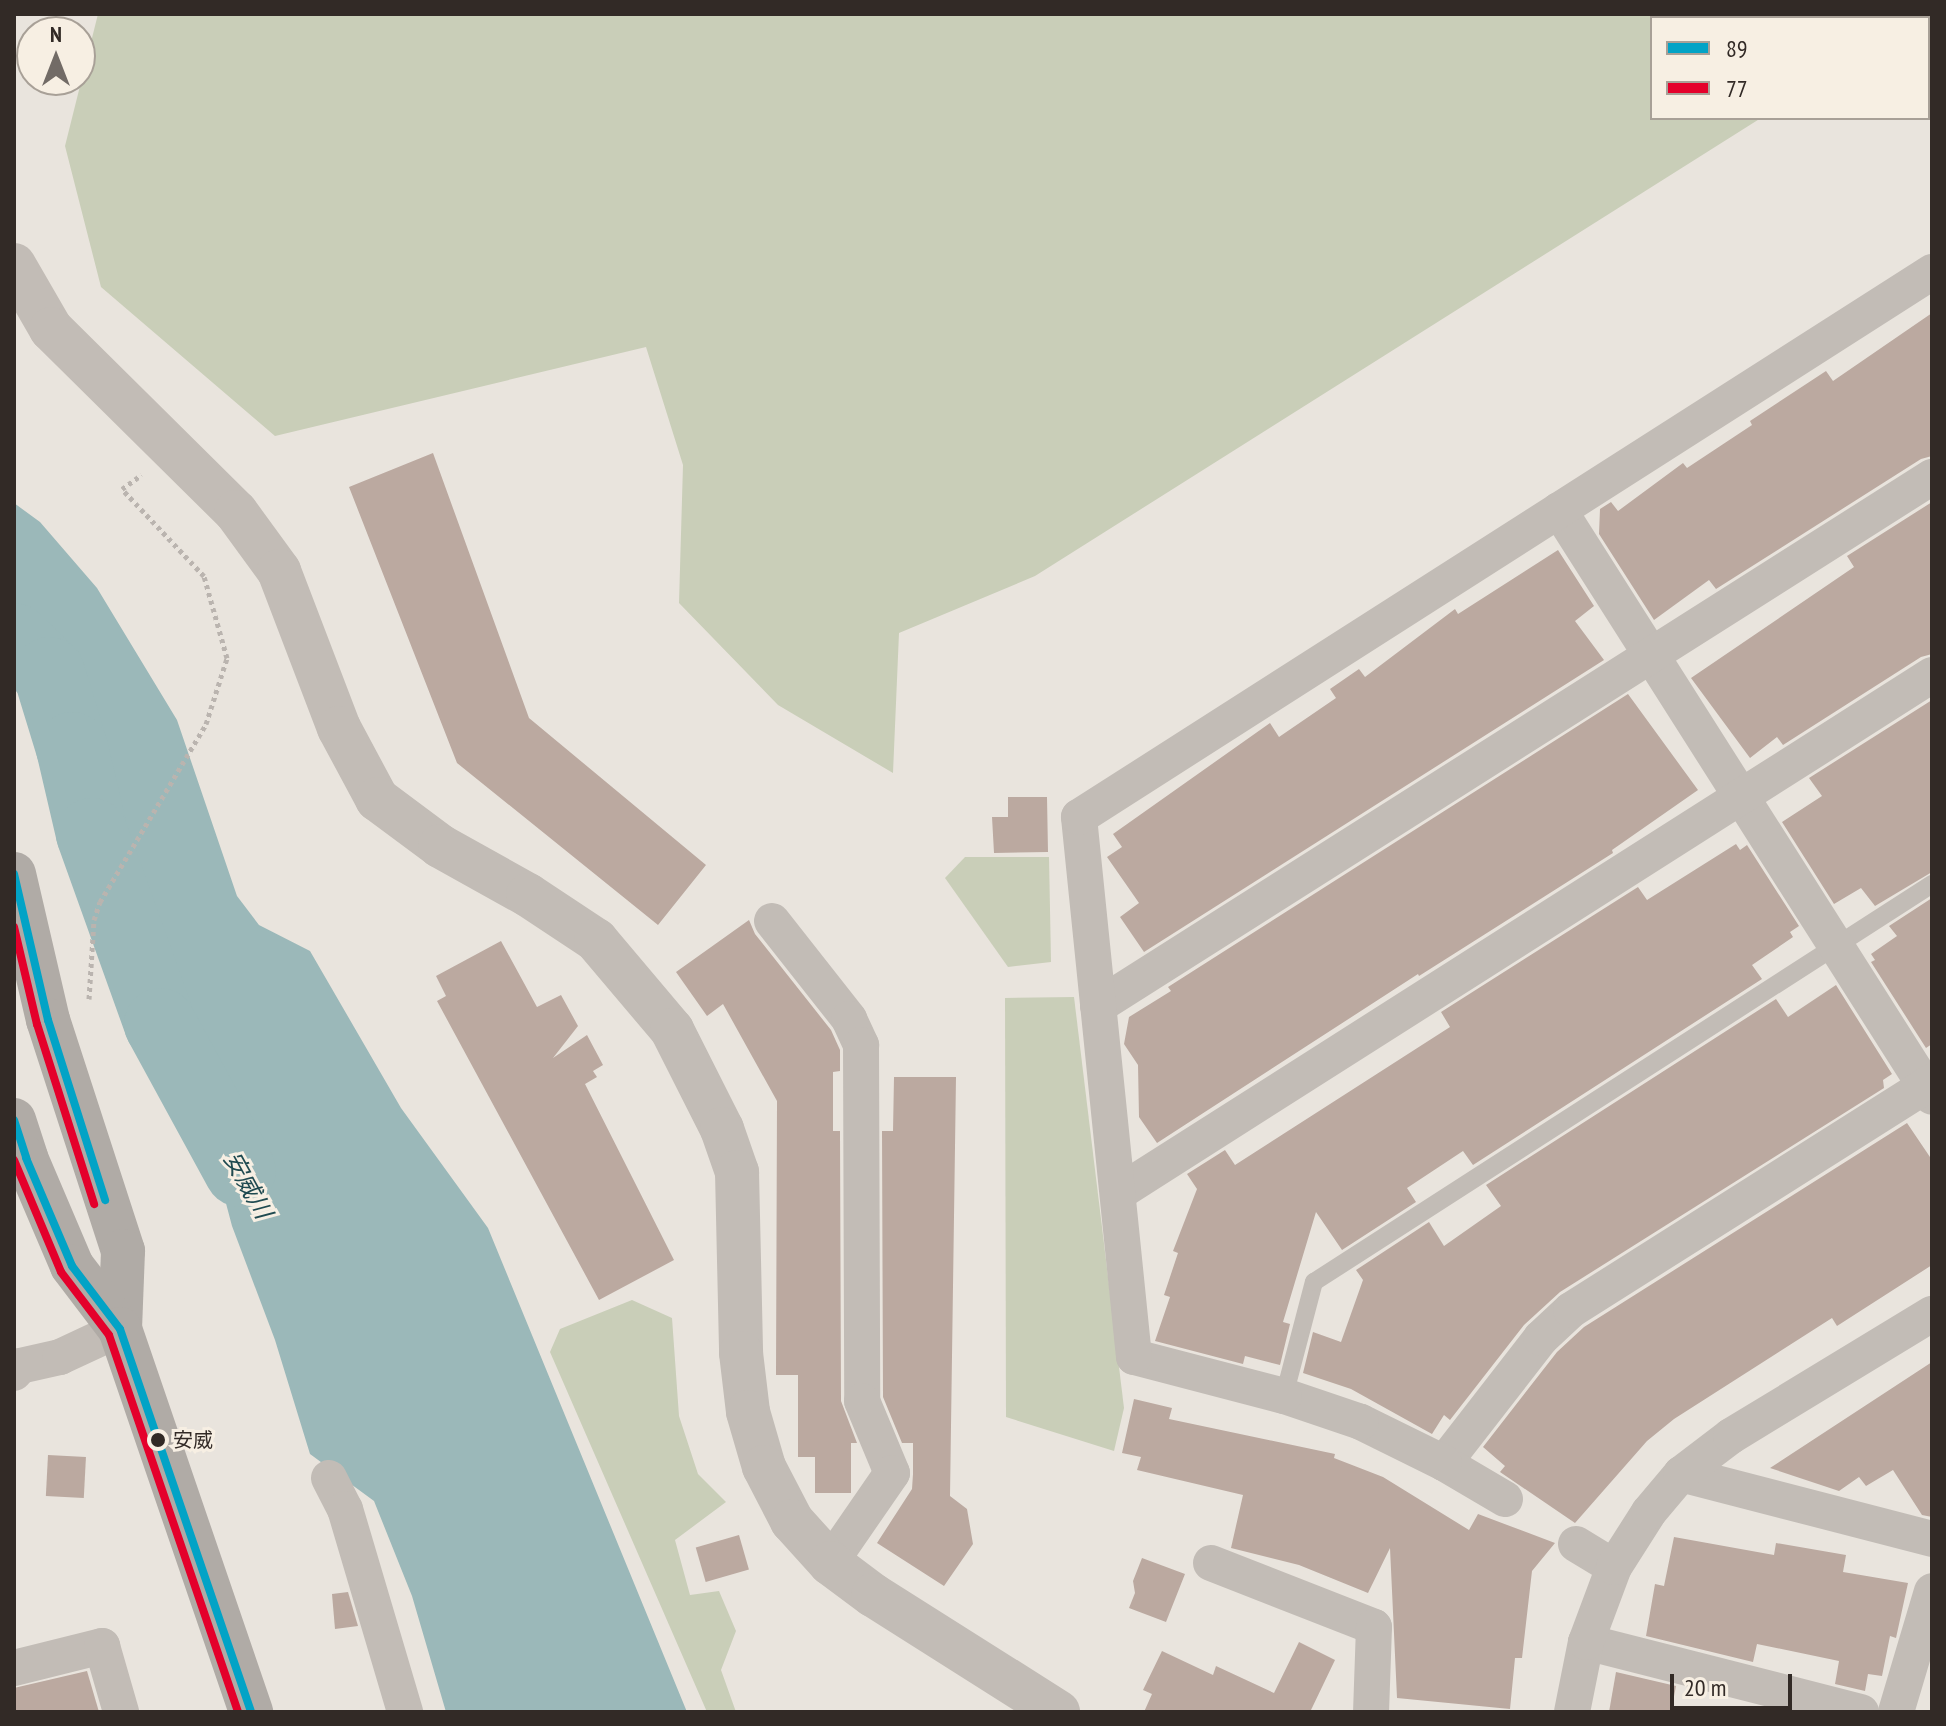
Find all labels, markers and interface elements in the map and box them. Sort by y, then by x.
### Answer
north arrow [16,16,96,96]
legend [1650,16,1930,120]
text: N [50,20,62,48]
text: 89 [1726,33,1748,64]
text: 77 [1726,73,1748,104]
water label: 安威川 [218,1147,278,1223]
place label: 安威 [173,1428,213,1452]
marker: 安威 [150,1432,166,1448]
scale bar [1674,1658,1796,1708]
text: 20 m [1684,1672,1726,1703]

